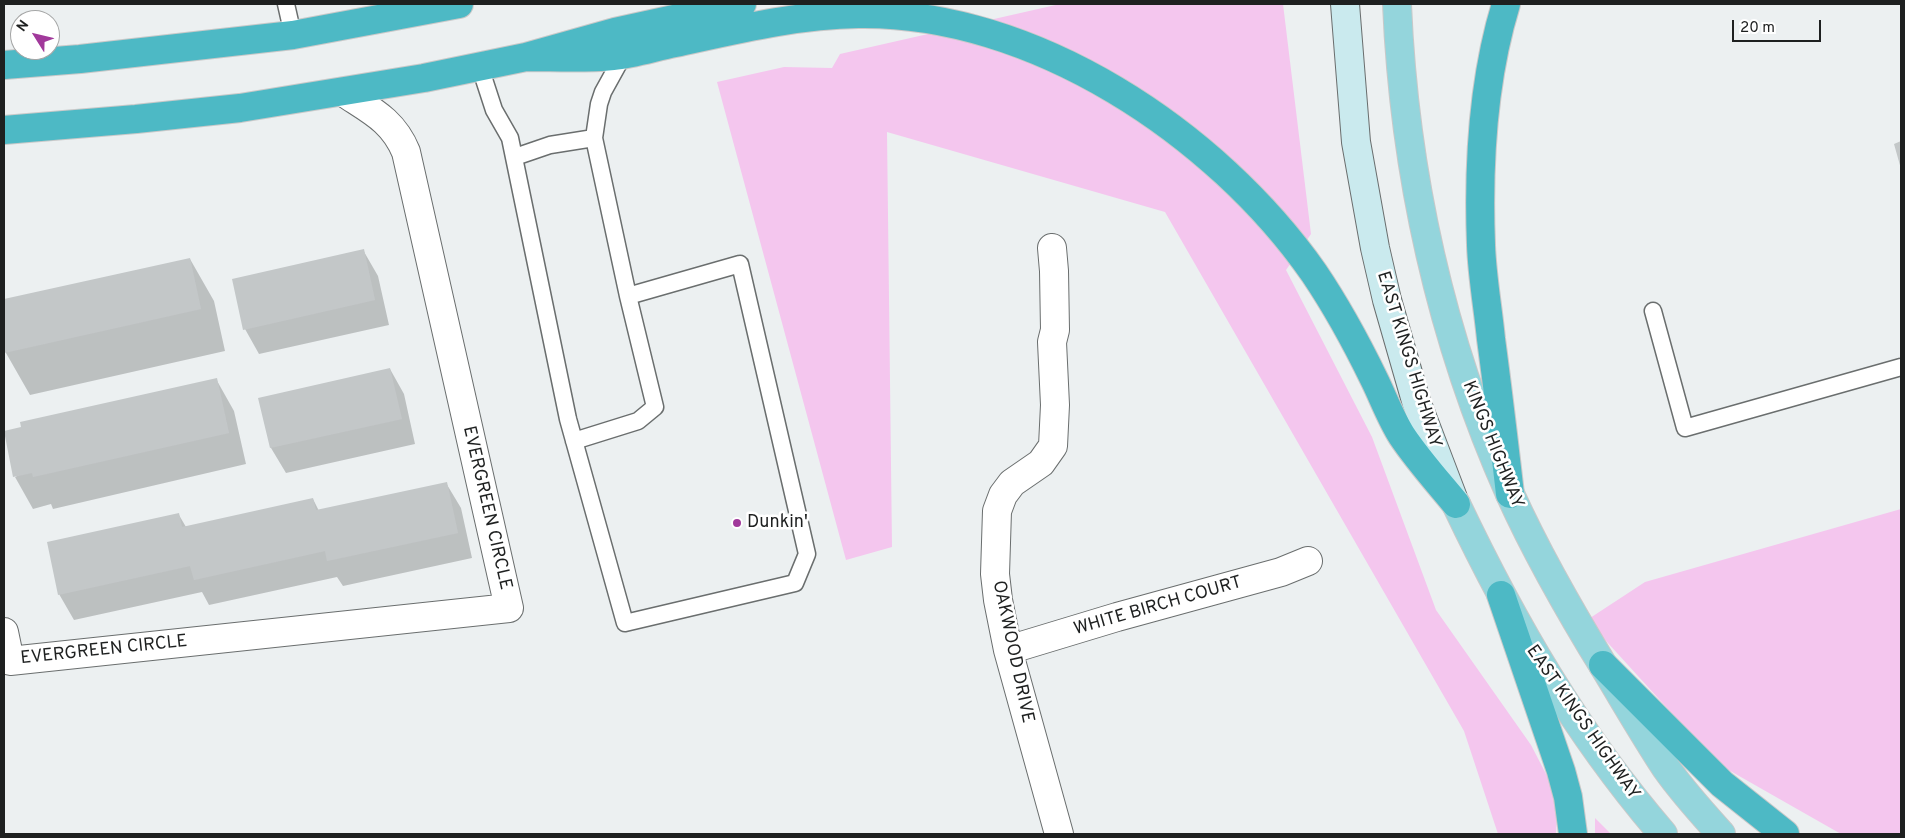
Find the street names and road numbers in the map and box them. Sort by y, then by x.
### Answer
street label: EAST KINGS HIGHWAY [1371,269,1445,451]
street label: KINGS HIGHWAY [1457,378,1527,512]
street label: EVERGREEN CIRCLE [457,424,515,592]
street label: WHITE BIRCH COURT [1072,573,1244,641]
street label: OAKWOOD DRIVE [986,579,1038,725]
street label: EVERGREEN CIRCLE [20,631,188,671]
street label: EAST KINGS HIGHWAY [1520,642,1644,804]

